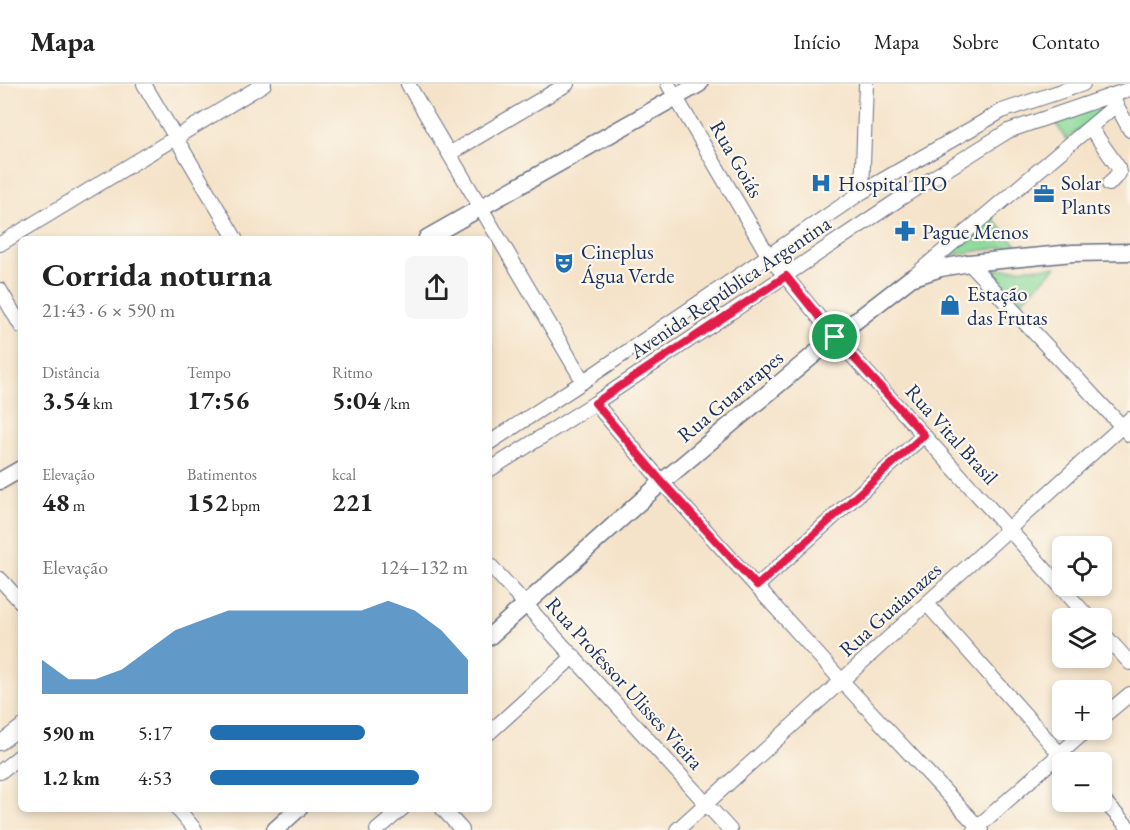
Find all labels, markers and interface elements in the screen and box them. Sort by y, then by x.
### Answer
text: Mapa [30,23,95,59]
text: Início [793,28,841,55]
text: Mapa [874,28,919,55]
text: Sobre [952,28,999,55]
text: Contato [1032,28,1100,55]
street label: Rua Goiás [704,116,770,203]
place label: Solar Plants [1061,169,1111,220]
place label: Hospital IPO [838,170,947,197]
hospital icon: Hospital IPO [809,171,833,195]
office icon: Solar Plants [1032,182,1056,206]
street label: Avenida República Argentina [623,209,836,365]
place label: Pague Menos [922,218,1029,245]
pharmacy icon: Pague Menos [893,219,917,243]
place label: Cineplus Água Verde [580,238,674,289]
theatre icon: Cineplus Água Verde [552,251,576,275]
text: Corrida noturna [42,253,272,296]
button: share [405,256,468,319]
place label: Estação das Frutas [967,280,1048,331]
shop icon: Estação das Frutas [938,293,962,317]
text: 21:43 · 6 × 590 m [42,297,175,323]
pin [809,311,860,362]
icon: arrive [818,320,851,353]
street label: Rua Guararapes [672,344,789,448]
text: Distância [42,362,100,383]
text: Tempo [187,362,231,383]
text: Ritmo [332,362,373,383]
street label: Rua Vital Brasil [900,378,1004,490]
text: 3.54 [42,383,90,417]
text: 17:56 [187,383,249,417]
text: 5:04 [332,383,381,417]
text: km [90,393,113,414]
text: /km [381,393,410,414]
text: Elevação [42,464,95,485]
text: Batimentos [187,464,257,485]
text: kcal [332,464,356,485]
text: 48 [42,485,70,519]
text: 152 [187,485,228,519]
text: 221 [332,485,373,519]
text: m [70,495,85,516]
text: bpm [228,495,260,516]
map controls [1052,536,1112,812]
button: locate [1052,536,1112,596]
text: Elevação [42,554,108,580]
text: 124–132 m [380,554,468,580]
street label: Rua Guaianazes [833,556,947,662]
street label: Rua Professor Ulisses Vieira [540,591,710,775]
button: layers [1052,608,1112,668]
button: + [1052,680,1112,740]
text: 590 m [42,720,95,746]
text: 5:17 [138,720,172,746]
button: − [1052,752,1112,812]
text: 1.2 km [42,765,100,791]
text: 4:53 [138,765,172,791]

